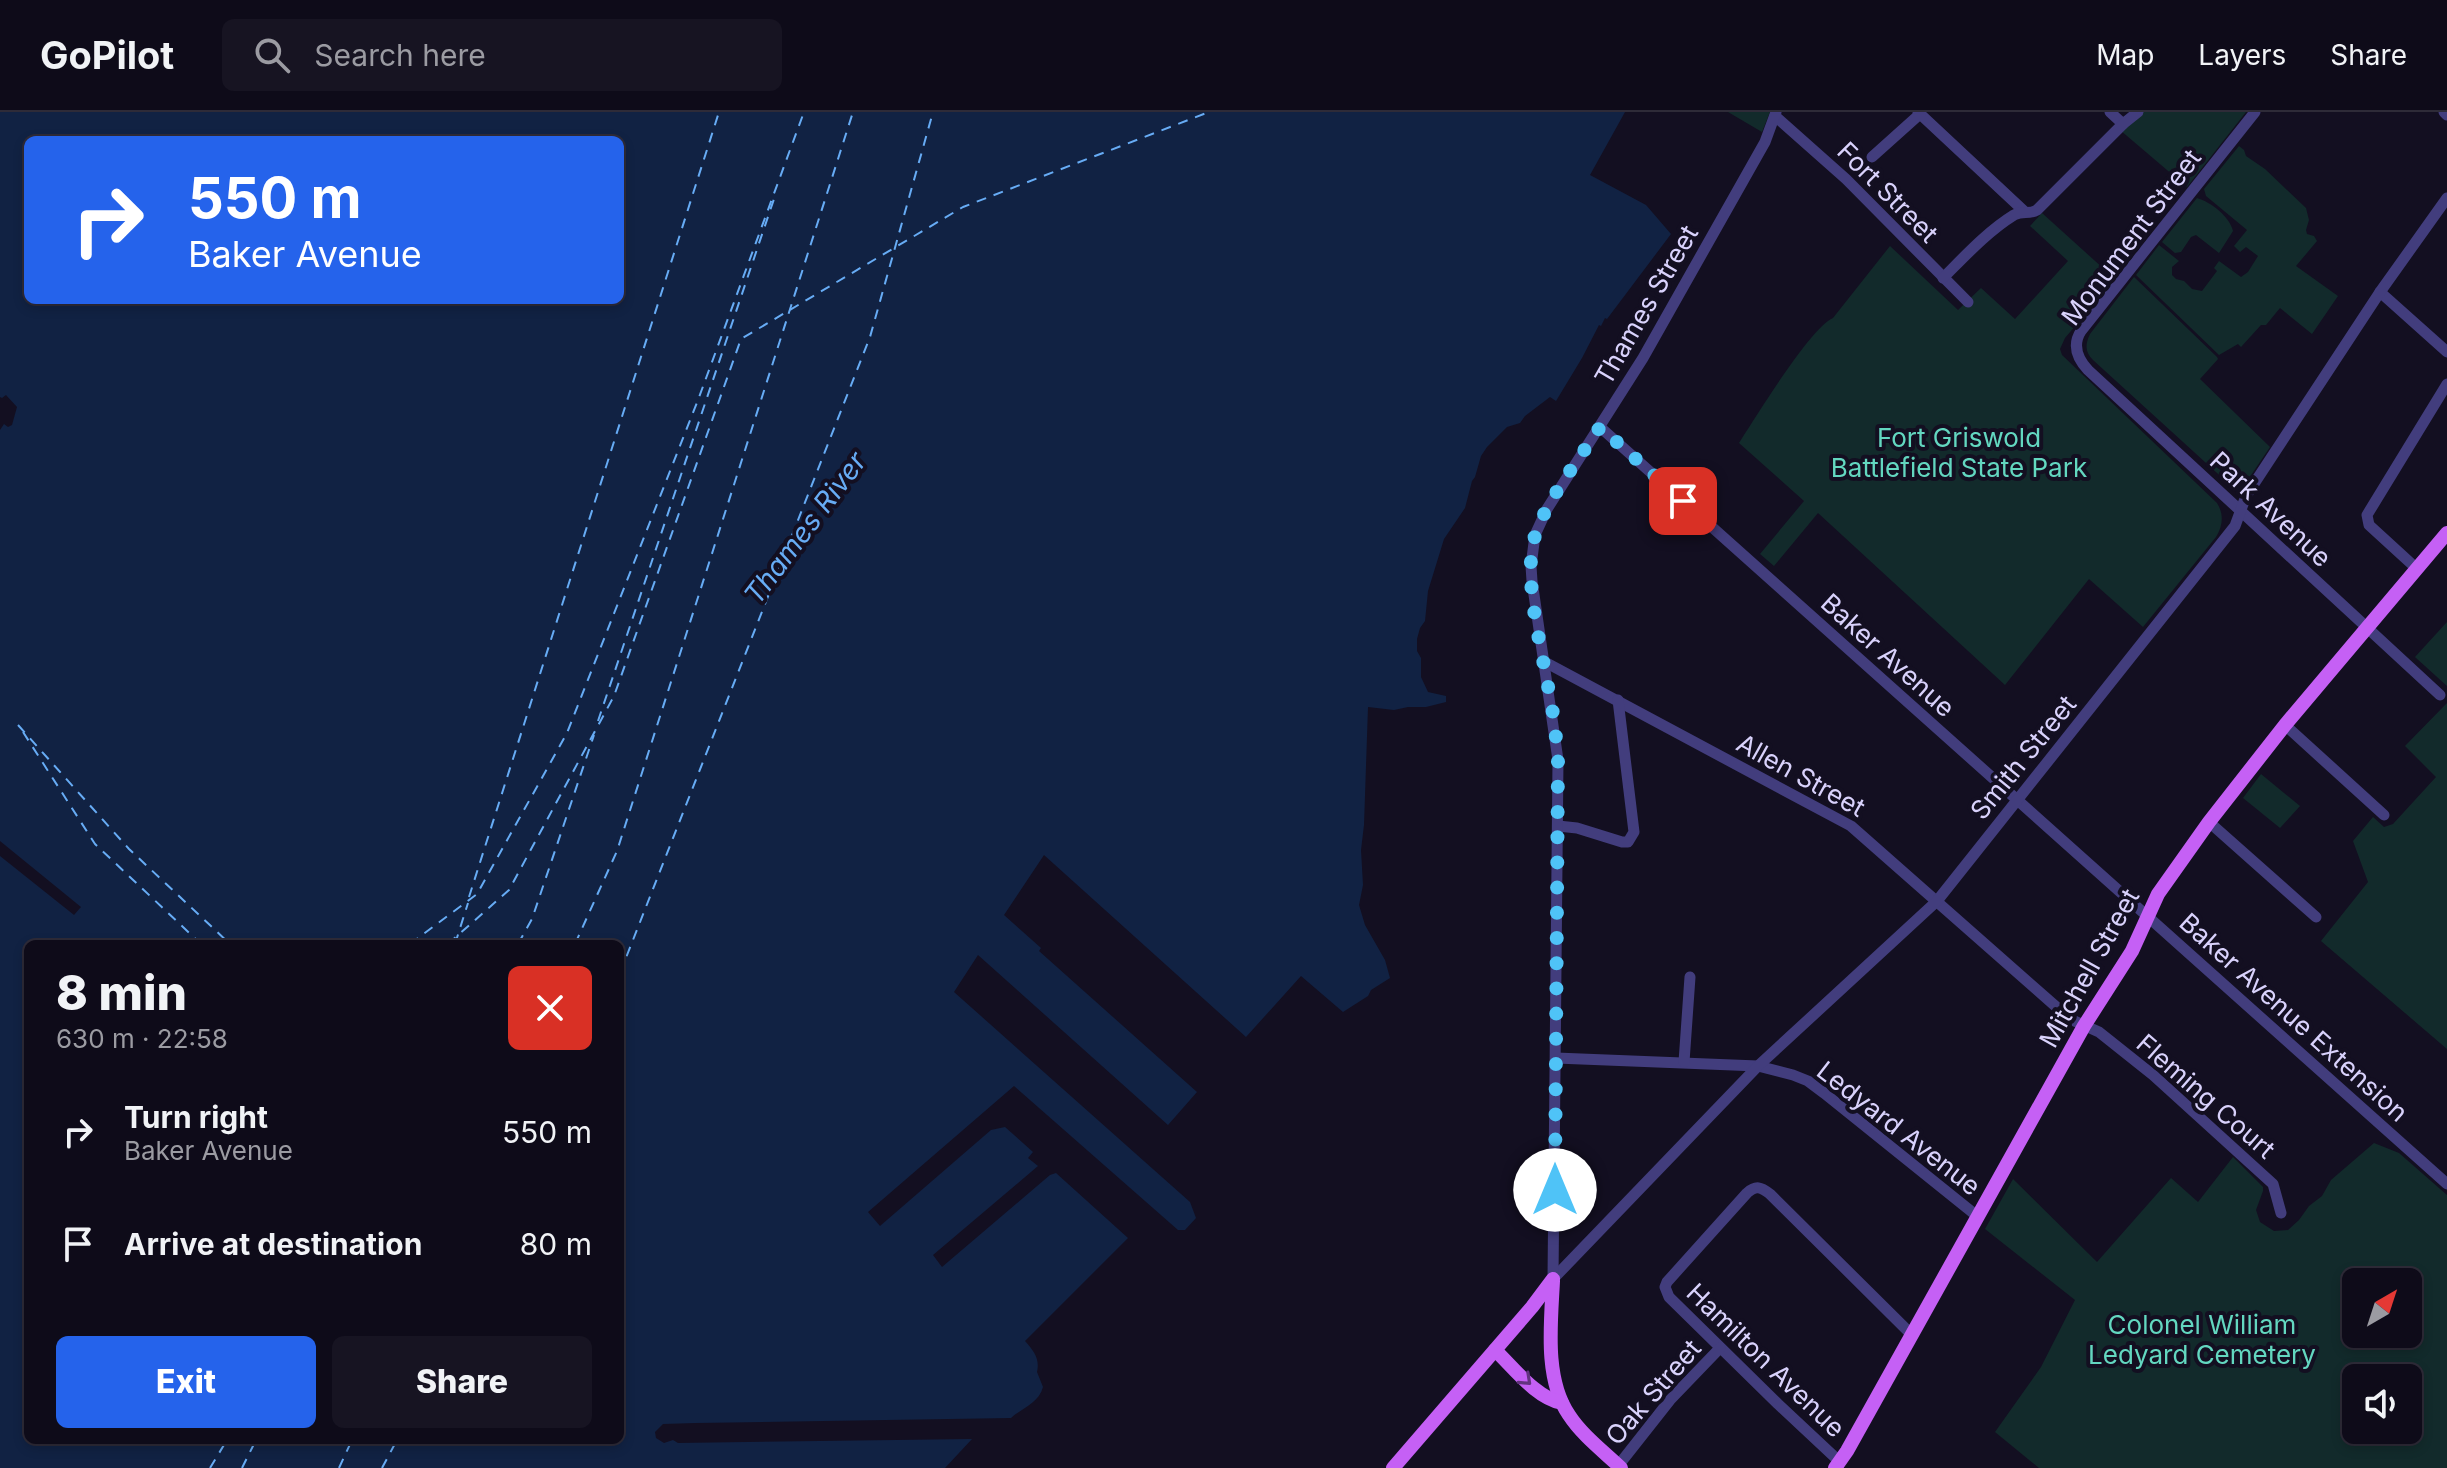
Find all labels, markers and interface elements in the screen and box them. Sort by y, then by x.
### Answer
search box [222,19,782,91]
text: GoPilot [40,32,174,78]
icon: search [250,33,294,77]
text: Search here [314,37,486,73]
text: Map [2096,38,2154,72]
text: Layers [2198,38,2286,72]
text: Share [2330,38,2407,72]
street label: Fort Street [1831,135,1945,249]
street label: Monument Street [2055,143,2207,331]
text: 550 m [188,164,362,232]
icon: right [56,168,160,272]
street label: Thames Street [1588,220,1704,390]
text: Baker Avenue [188,232,422,276]
park label: Fort Griswold Battlefield State Park [1831,422,2087,483]
water label: Thames River [737,444,874,611]
street label: Park Avenue [2204,445,2338,573]
pin [1649,467,1717,535]
icon: arrive [1661,479,1705,523]
street label: Baker Avenue [1815,587,1961,723]
street label: Smith Street [1964,689,2082,825]
street label: Allen Street [1732,727,1870,823]
street label: Mitchell Street [2033,883,2145,1053]
street label: Baker Avenue Extension [2174,906,2414,1128]
text: 8 min [56,963,187,1022]
button: close [508,966,592,1050]
text: 630 m · 22:58 [56,1023,228,1054]
street label: Fleming Court [2130,1028,2282,1164]
street label: Ledyard Avenue [1811,1055,1987,1201]
text: Turn right [124,1099,268,1135]
icon: right [56,1110,100,1154]
text: 550 m [502,1114,592,1150]
text: Baker Avenue [124,1135,293,1166]
position arrow [1513,1148,1597,1232]
icon: arrive [56,1222,100,1266]
text: Arrive at destination [124,1226,422,1262]
text: 80 m [520,1226,592,1262]
north arrow [2342,1268,2422,1348]
map controls [2342,1268,2422,1444]
street label: Hamilton Avenue [1681,1277,1851,1443]
park label: Colonel William Ledyard Cemetery [2088,1309,2316,1370]
street label: Oak Street [1599,1333,1707,1451]
button: Exit [56,1336,316,1428]
button: Share [332,1336,592,1428]
button: sound [2342,1364,2422,1444]
one-way arrow [1517,1370,1532,1384]

